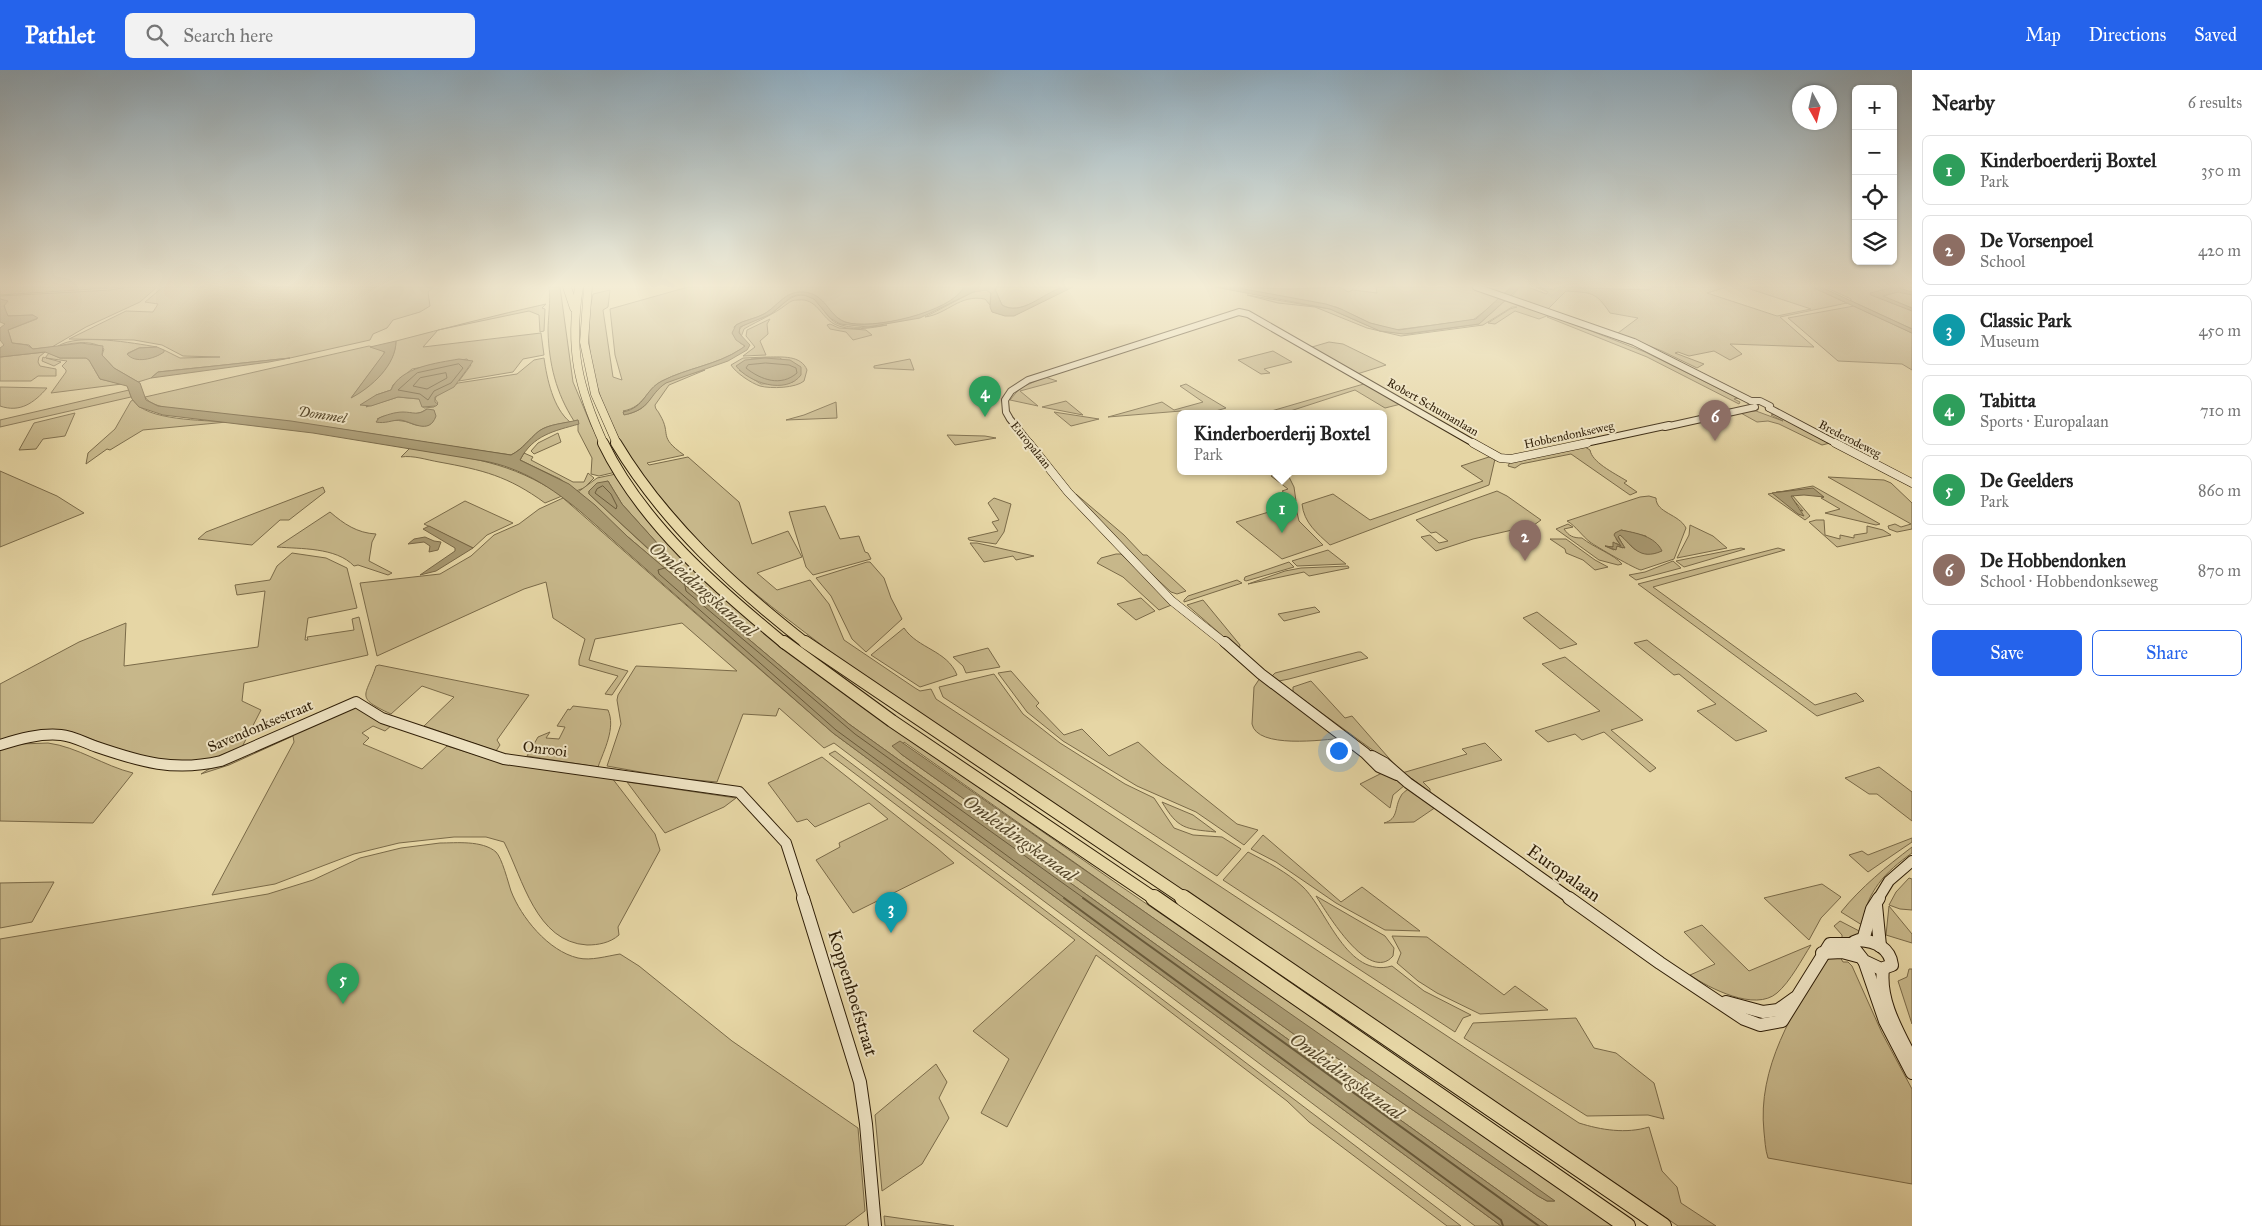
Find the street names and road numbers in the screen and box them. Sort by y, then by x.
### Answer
street label: Robert Schumanlaan [1385,375,1482,439]
street label: Brederodeweg [1816,417,1884,462]
street label: Europalaan [1008,419,1055,472]
street label: Hobbendonkseweg [1523,419,1616,452]
street label: Savendonksestraat [205,695,316,756]
street label: Onrooi [522,737,568,761]
street label: Europalaan [1523,840,1605,906]
street label: Koppenhoefstraat [823,927,883,1059]

